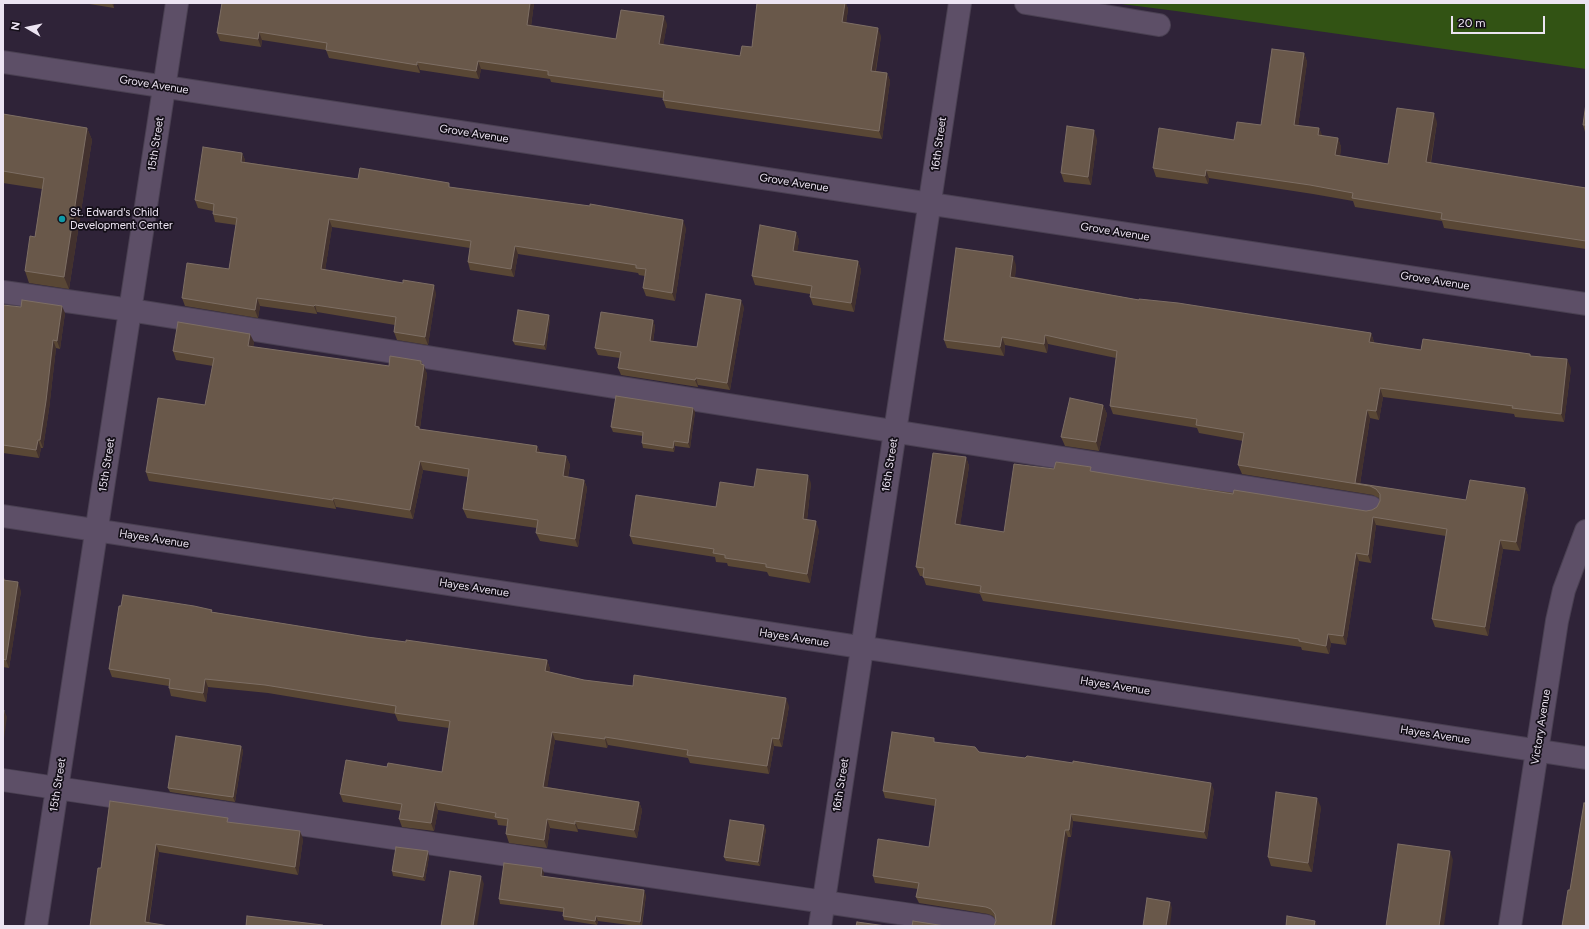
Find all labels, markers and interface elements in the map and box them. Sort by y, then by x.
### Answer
north arrow [8,8,48,48]
scale bar [1453,8,1547,34]
text: 20 m [1458,16,1486,30]
text: N [9,21,23,31]
street label: Grove Avenue [118,73,190,97]
street label: 15th Street [145,116,167,172]
street label: 16th Street [929,116,949,172]
street label: Grove Avenue [438,122,510,146]
street label: Grove Avenue [758,171,830,195]
place label: St. Edward's Child Development Center [70,206,173,232]
marker: St. Edward's Child Development Center [57,214,67,224]
street label: Grove Avenue [1079,220,1151,244]
street label: Grove Avenue [1399,269,1471,293]
street label: 15th Street [96,437,118,493]
street label: 16th Street [879,437,901,493]
street label: Hayes Avenue [118,527,190,551]
street label: Hayes Avenue [438,576,510,600]
street label: Hayes Avenue [758,626,830,650]
street label: Hayes Avenue [1079,674,1151,698]
street label: Victory Avenue [1529,688,1553,766]
street label: Hayes Avenue [1399,723,1471,747]
street label: 15th Street [47,757,69,813]
street label: 16th Street [830,757,852,813]

